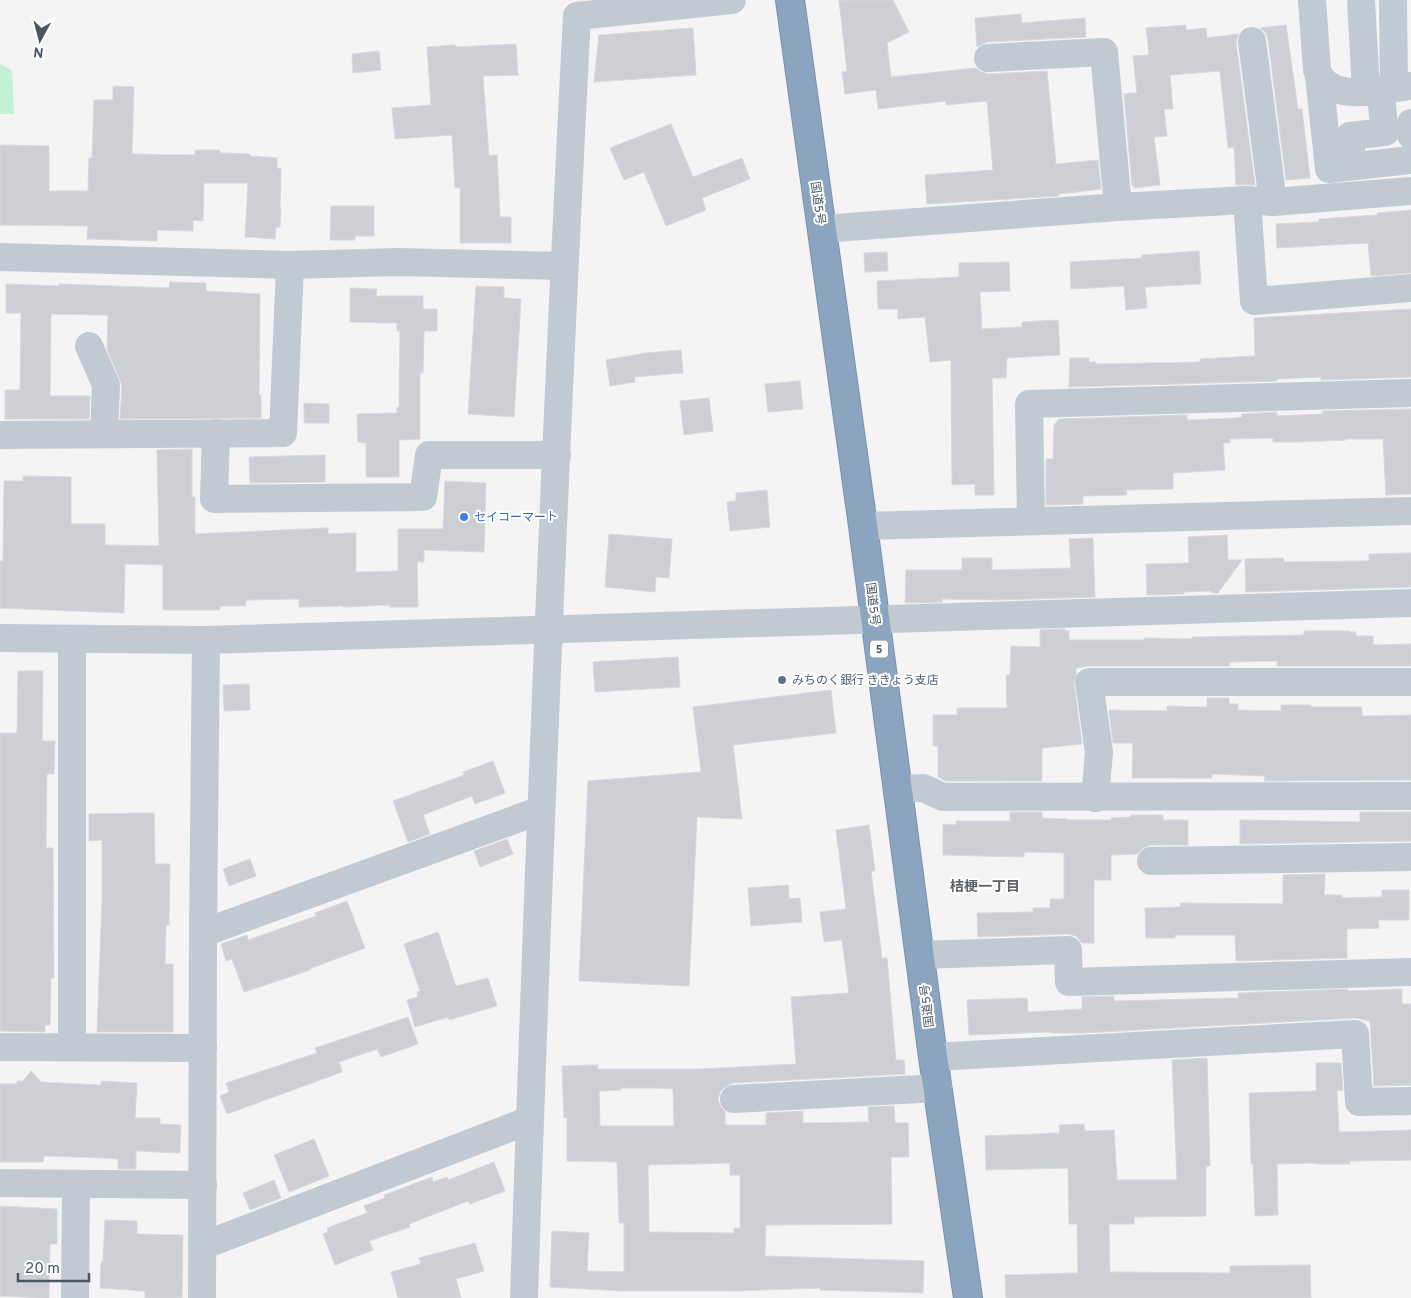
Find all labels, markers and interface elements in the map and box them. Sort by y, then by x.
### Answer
north arrow [15,15,65,65]
text: N [33,42,45,60]
street label: 国道5号 [806,181,828,226]
place label: セイコーマート [474,510,558,526]
marker: セイコーマート [458,511,470,523]
street label: 国道5号 [861,582,883,627]
road number: 5 [870,641,888,658]
place label: みちのく銀行 ききょう支店 [792,673,939,689]
marker: みちのく銀行 ききょう支店 [776,674,788,686]
district label: 桔梗一丁目 [950,879,1020,896]
street label: 国道5号 [917,983,939,1028]
scale bar [18,1250,89,1282]
text: 20 m [25,1260,60,1279]

